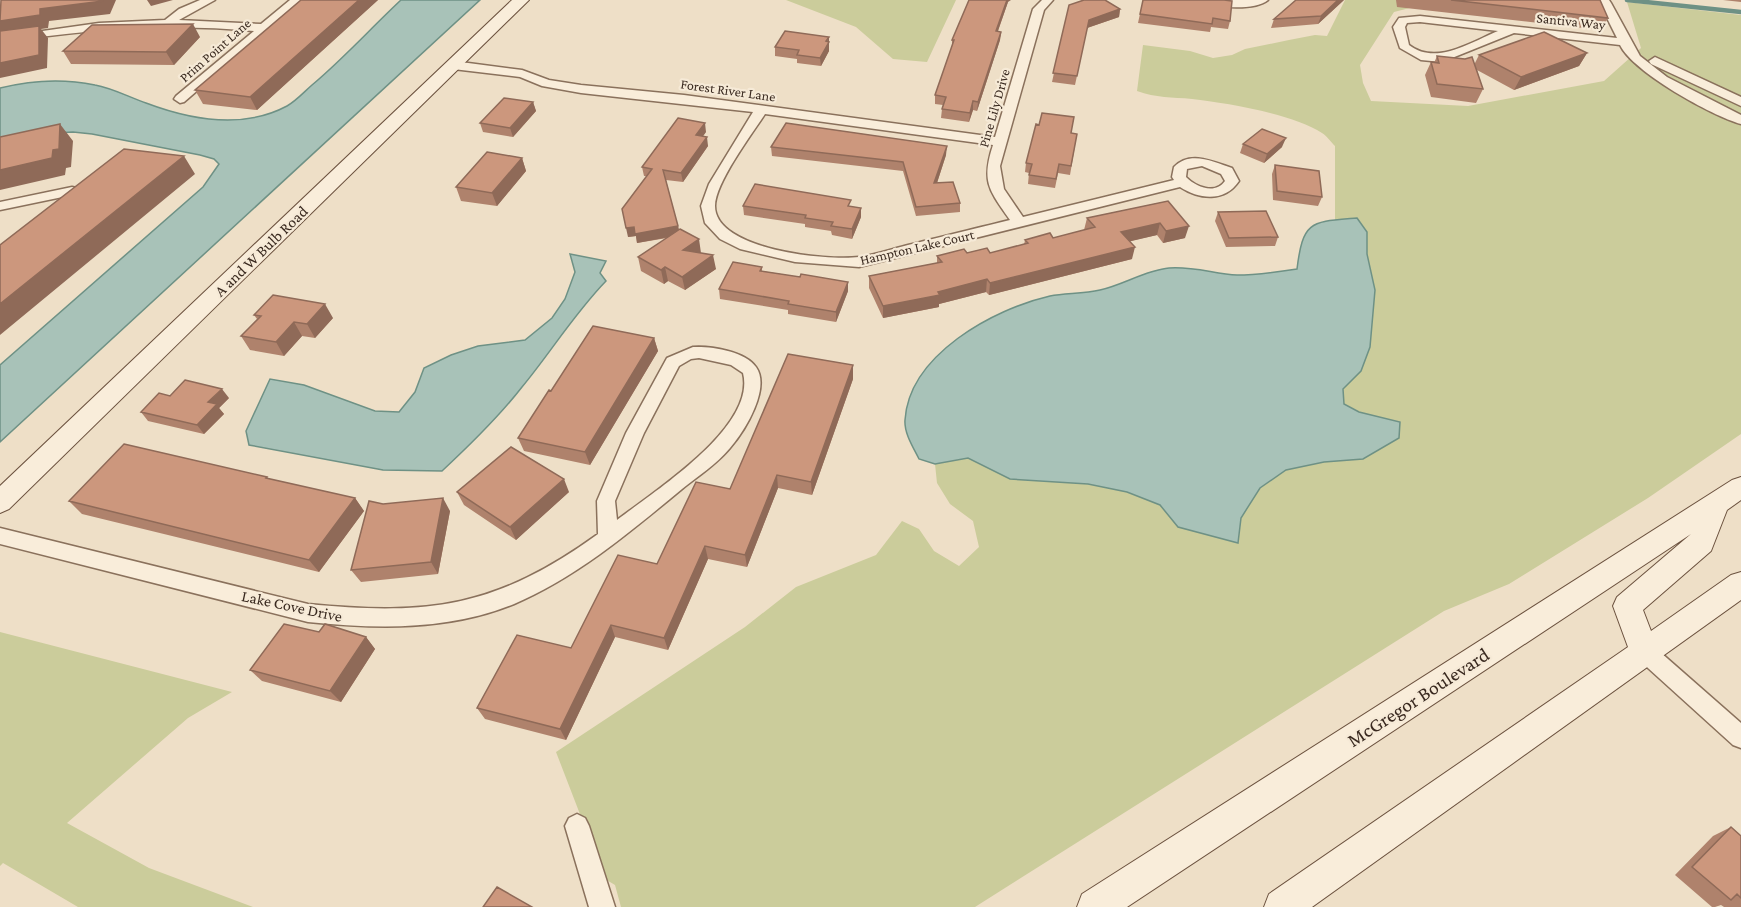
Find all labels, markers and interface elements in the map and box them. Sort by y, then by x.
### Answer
street label: Santiva Way [1536,9,1607,33]
street label: Prim Point Lane [176,15,254,85]
street label: Pine Lily Drive [975,67,1013,149]
street label: Forest River Lane [679,75,777,105]
street label: A and W Bulb Road [211,202,311,300]
street label: Hampton Lake Court [858,226,976,268]
street label: Lake Cove Drive [240,587,344,625]
street label: McGregor Boulevard [1343,643,1494,752]

